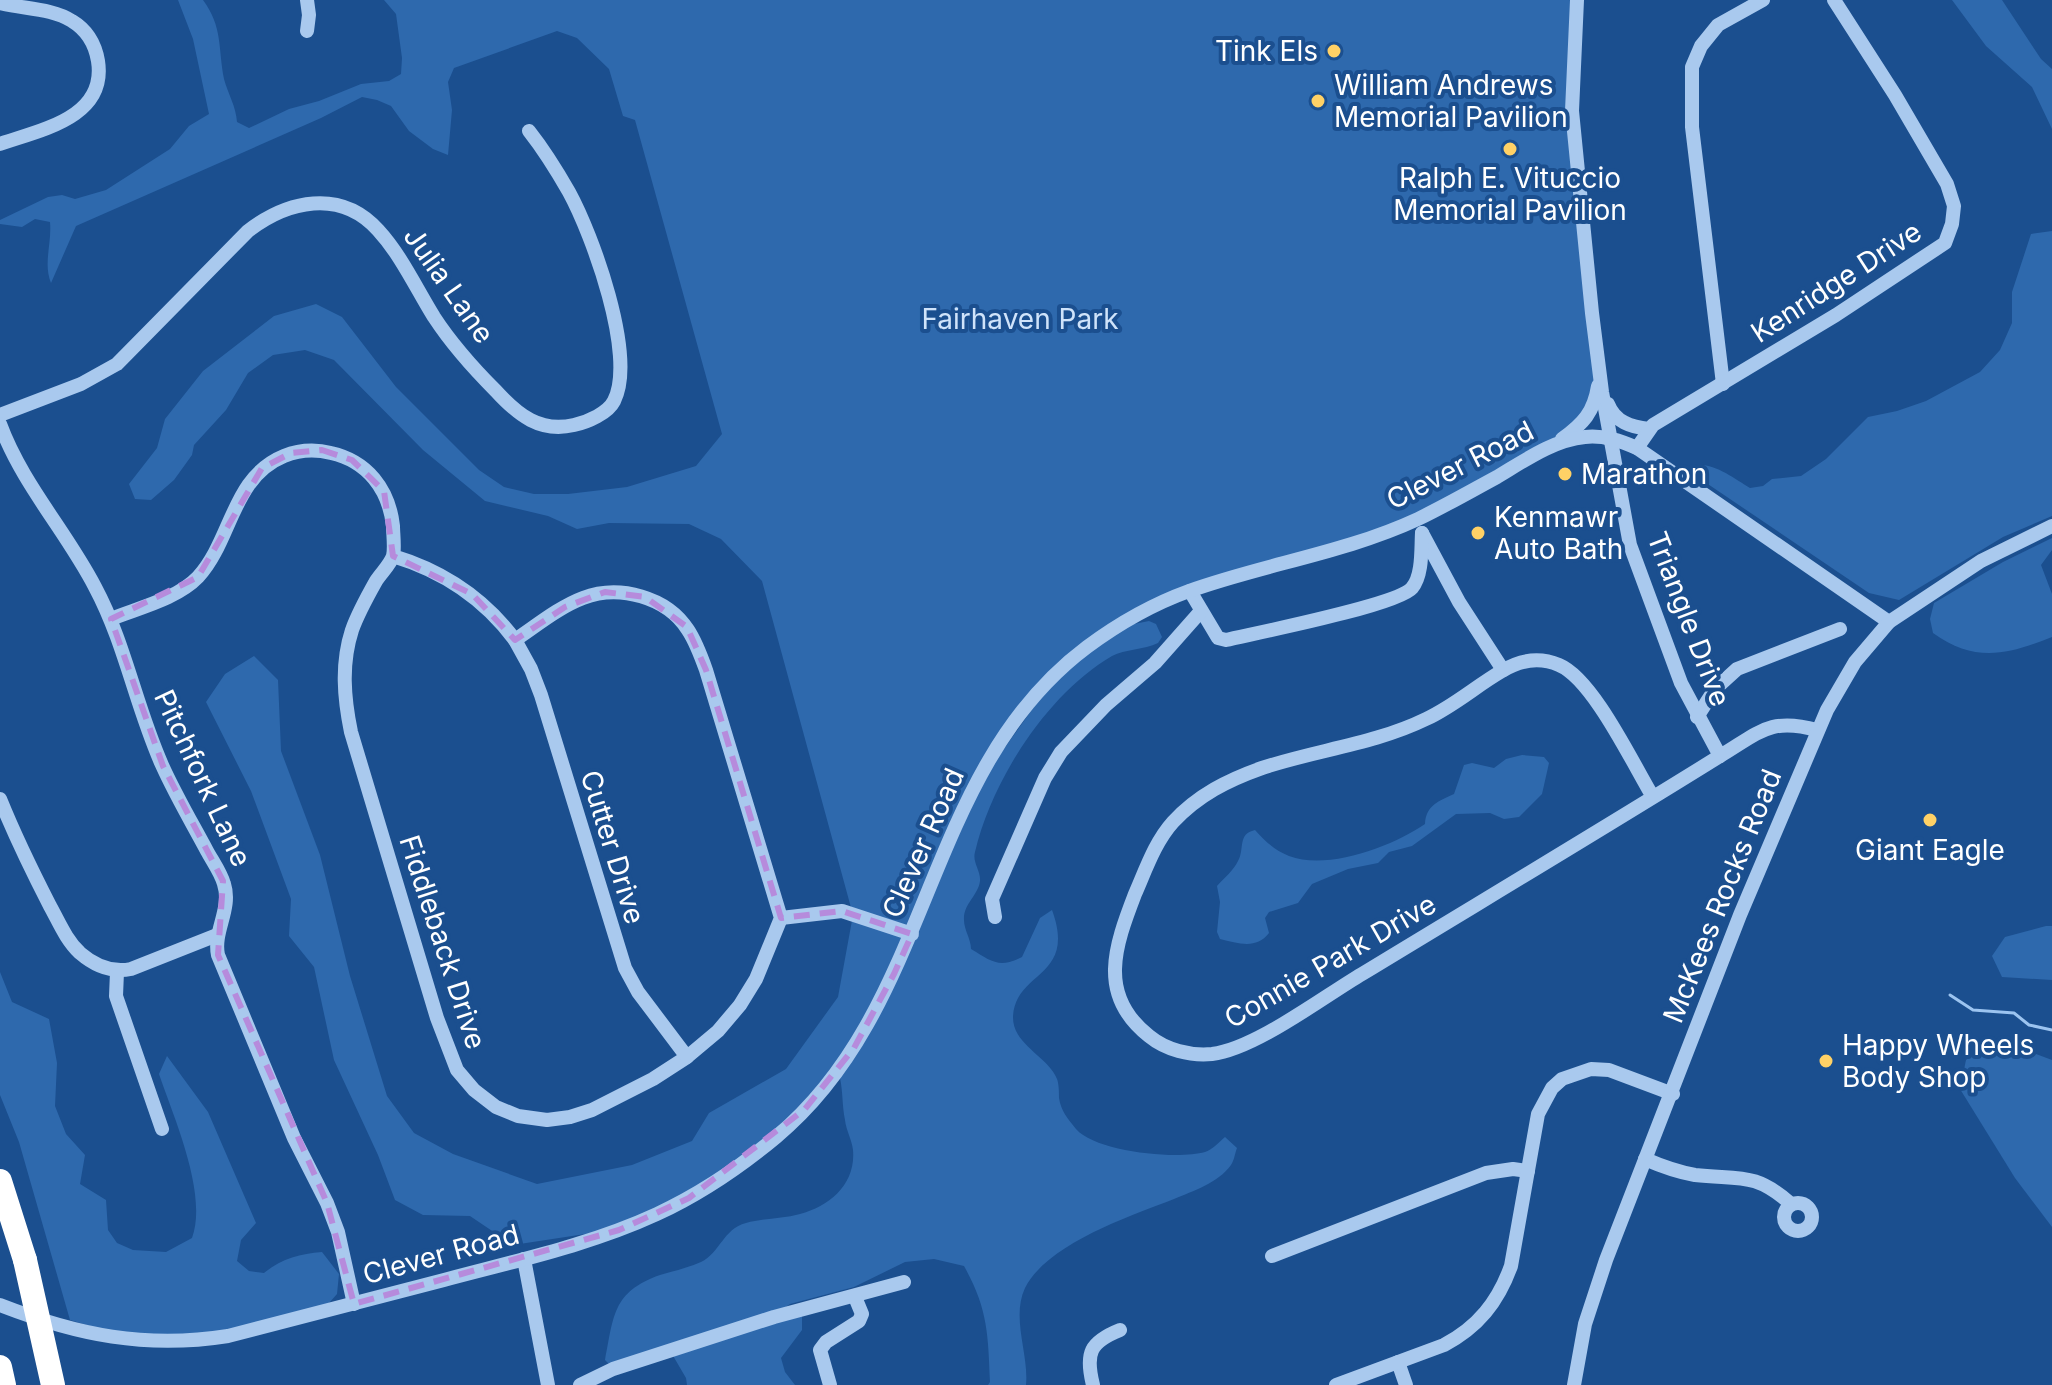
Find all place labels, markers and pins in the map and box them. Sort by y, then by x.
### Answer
place label: Tink Els [1215,34,1318,68]
marker: Tink Els [1325,42,1343,60]
place label: William Andrews Memorial Pavilion [1334,68,1568,134]
marker: William Andrews Memorial Pavilion [1309,92,1327,110]
marker: Ralph E. Vituccio Memorial Pavilion [1501,140,1519,158]
place label: Ralph E. Vituccio Memorial Pavilion [1393,161,1627,227]
place label: Marathon [1581,457,1707,491]
marker: Marathon [1556,465,1574,483]
place label: Kenmawr Auto Bath [1494,500,1623,566]
marker: Kenmawr Auto Bath [1469,524,1487,542]
marker: Giant Eagle [1921,811,1939,829]
place label: Giant Eagle [1855,833,2005,867]
place label: Happy Wheels Body Shop [1842,1028,2034,1094]
marker: Happy Wheels Body Shop [1817,1052,1835,1070]

